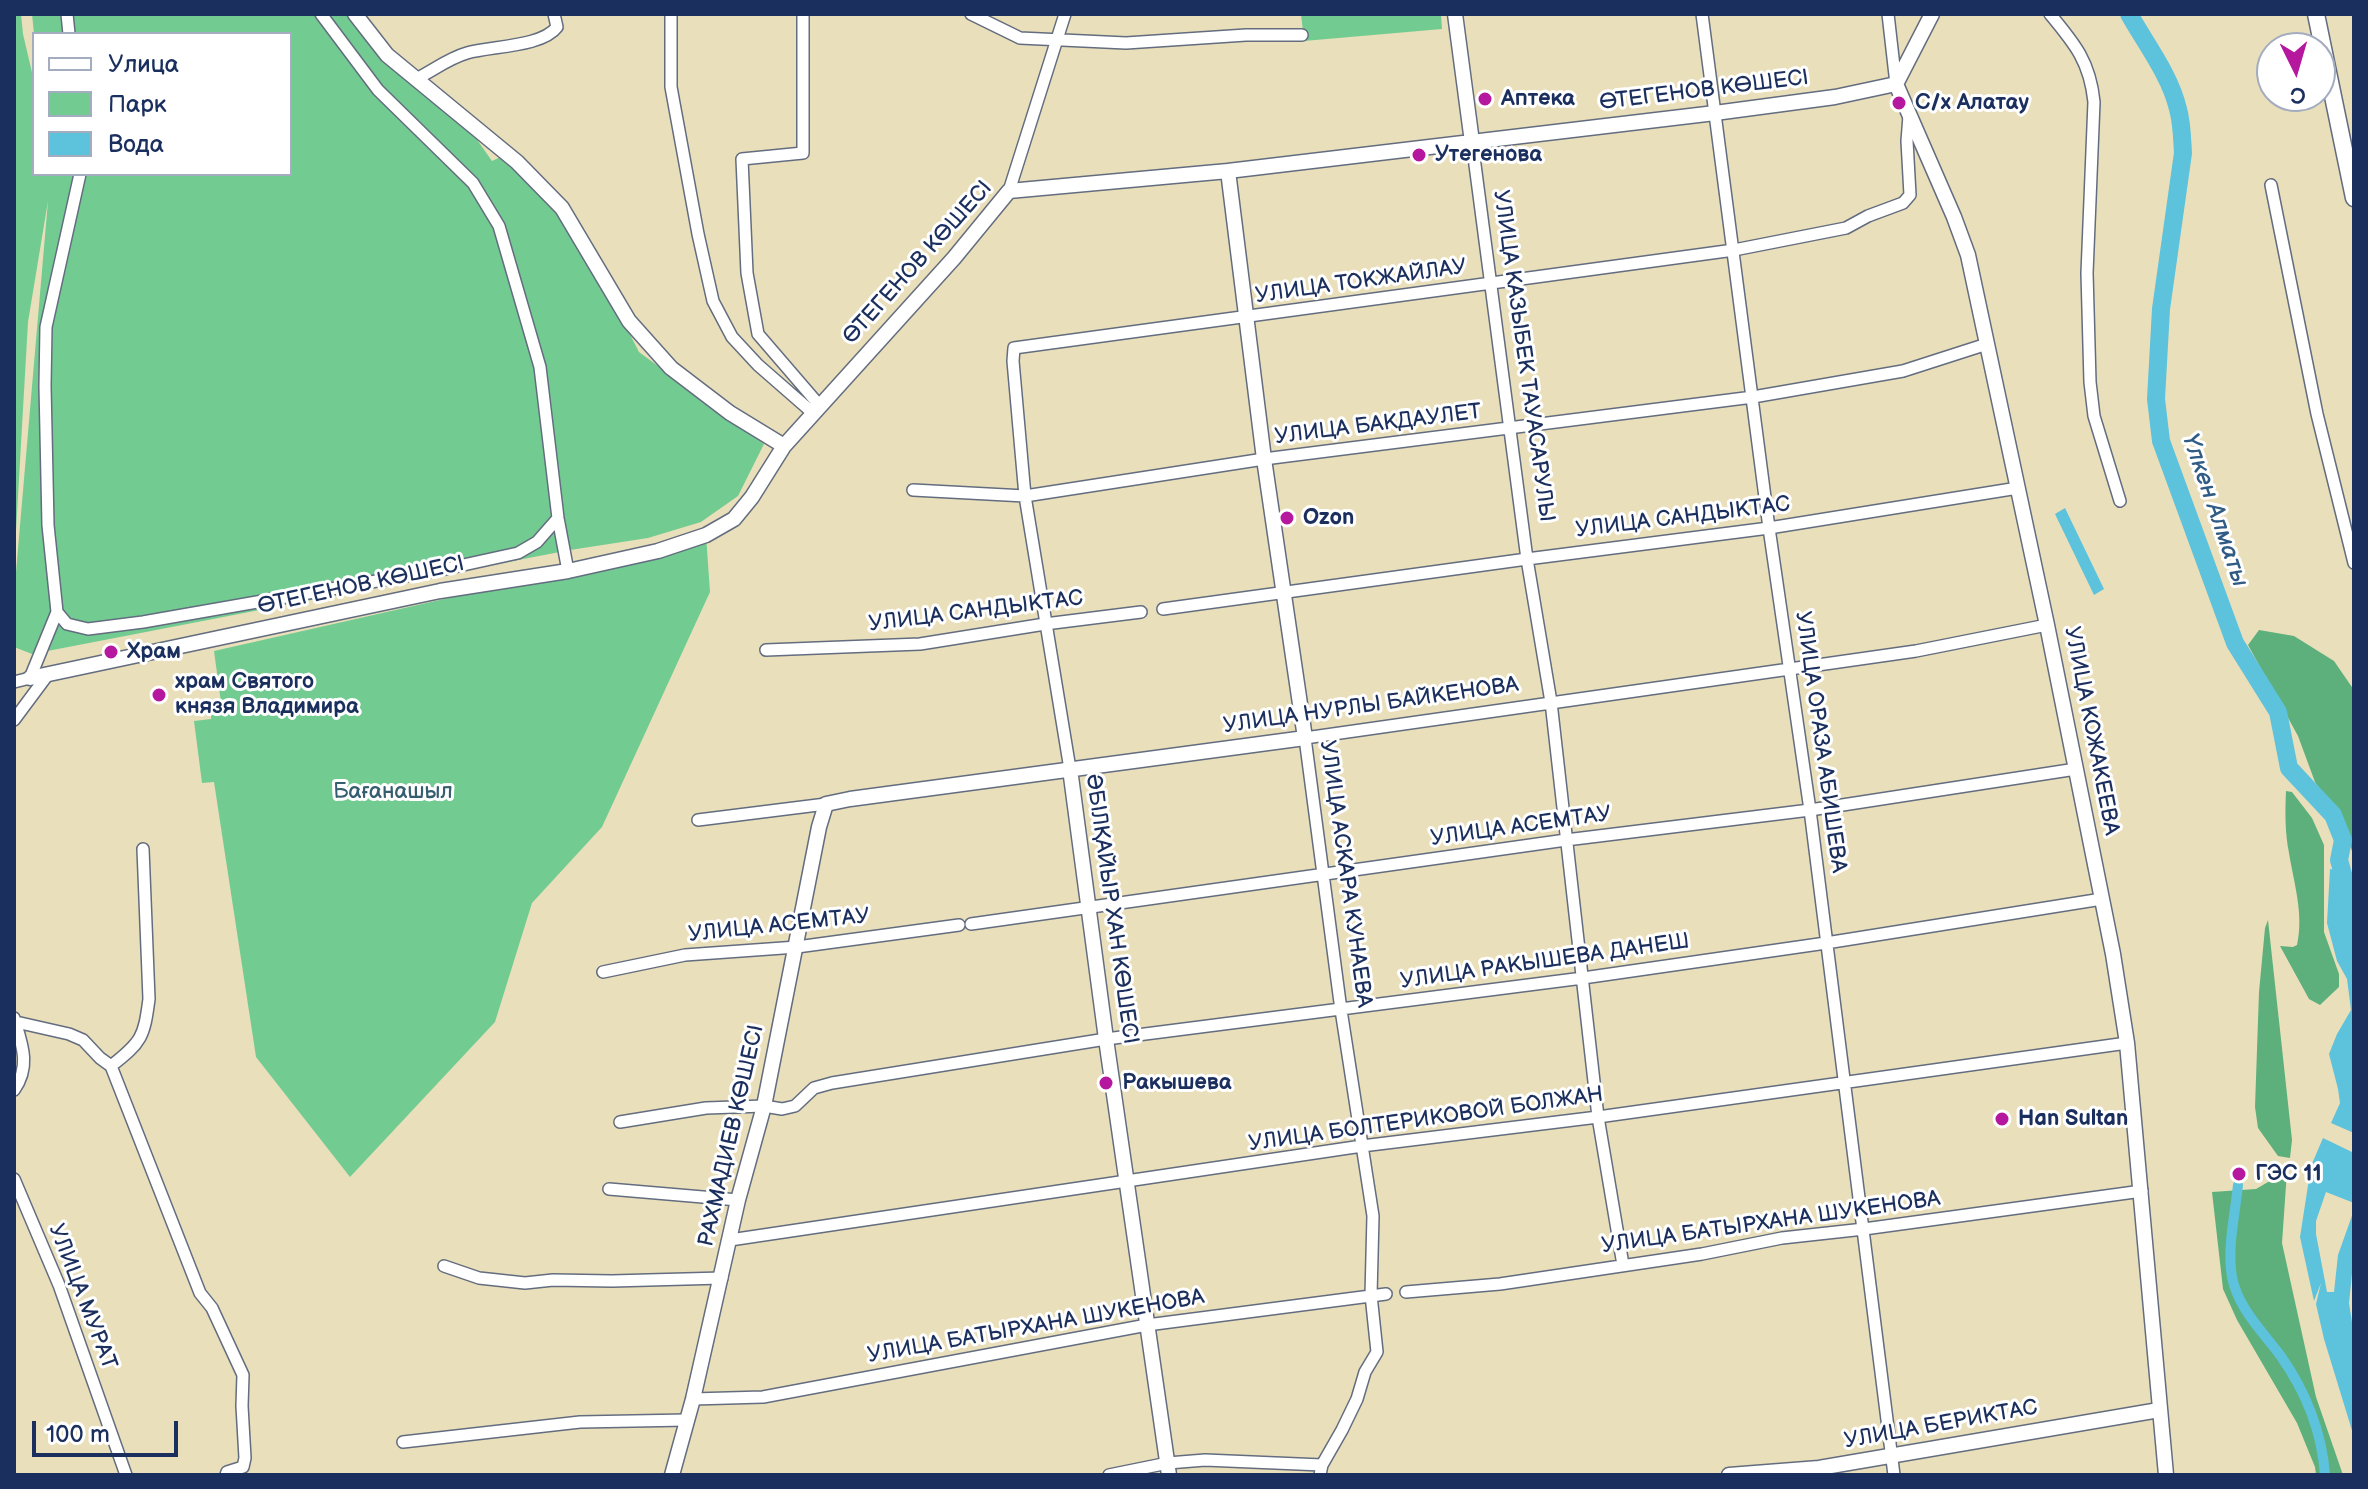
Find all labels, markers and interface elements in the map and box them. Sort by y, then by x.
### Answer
legend [32,32,292,176]
north arrow [2256,32,2336,112]
text: Улица [108,50,179,79]
street label: ӨТЕГЕНОВ КӨШЕСІ [1598,65,1810,117]
text: С [2289,80,2307,109]
place label: Аптека [1501,86,1575,112]
text: Парк [108,90,166,119]
marker: Аптека [1476,90,1494,108]
place label: С/х Алатау [1915,90,2029,116]
marker: С/х Алатау [1890,94,1908,112]
text: Вода [108,130,164,159]
place label: Утегенова [1435,142,1542,168]
marker: Утегенова [1410,146,1428,164]
street label: ӨТЕГЕНОВ КӨШЕСІ [838,176,998,350]
street label: УЛИЦА КАЗЫБЕК ТАУАСАРУЛЫ [1487,188,1559,524]
street label: УЛИЦА ТОКЖАЙЛАУ [1254,254,1468,310]
street label: УЛИЦА БАКДАУЛЕТ [1273,399,1483,451]
water label: Үлкен Алматы [2174,430,2254,590]
street label: УЛИЦА САНДЫКТАС [1574,492,1792,544]
place label: Ozon [1303,505,1354,531]
marker: Ozon [1278,509,1296,527]
street label: ӨТЕГЕНОВ КӨШЕСІ [255,551,467,621]
street label: УЛИЦА САНДЫКТАС [867,586,1085,638]
street label: УЛИЦА ОРАЗА АБИШЕВА [1789,610,1851,874]
street label: УЛИЦА КОЖАКЕЕВА [2058,624,2124,838]
place label: Храм [127,639,181,665]
marker: Храм [102,643,120,661]
place label: храм Святого князя Владимира [175,669,359,720]
street label: УЛИЦА НУРЛЫ БАЙКЕНОВА [1222,672,1520,740]
marker: храм Святого князя Владимира [150,686,168,704]
street label: УЛИЦА АСКАРА КУНАЕВА [1313,739,1377,1009]
street label: ӘБІЛҚАЙЫР ХАН КӨШЕСІ [1079,772,1143,1046]
park label: Бағанашыл [333,779,453,805]
street label: УЛИЦА АСЕМТАУ [1429,801,1613,853]
street label: УЛИЦА АСЕМТАУ [687,903,871,949]
street label: УЛИЦА РАКЫШЕВА ДАНЕШ [1399,929,1691,995]
street label: РАХМАДИЕВ КӨШЕСІ [694,1023,770,1249]
place label: Ракышева [1122,1070,1232,1096]
marker: Ракышева [1097,1074,1115,1092]
street label: УЛИЦА БОЛТЕРИКОВОЙ БОЛЖАН [1247,1082,1605,1158]
place label: Han Sultan [2018,1106,2128,1132]
marker: Han Sultan [1993,1110,2011,1128]
place label: ГЭС 11 [2255,1161,2322,1187]
marker: ГЭС 11 [2230,1165,2248,1183]
street label: УЛИЦА БАТЫРХАНА ШУКЕНОВА [1600,1186,1942,1260]
street label: УЛИЦА МУРАТ [42,1221,122,1373]
street label: УЛИЦА БАТЫРХАНА ШУКЕНОВА [865,1284,1207,1370]
street label: УЛИЦА БЕРИКТАС [1842,1395,2040,1455]
scale bar [36,1405,182,1455]
text: 100 m [46,1420,110,1449]

